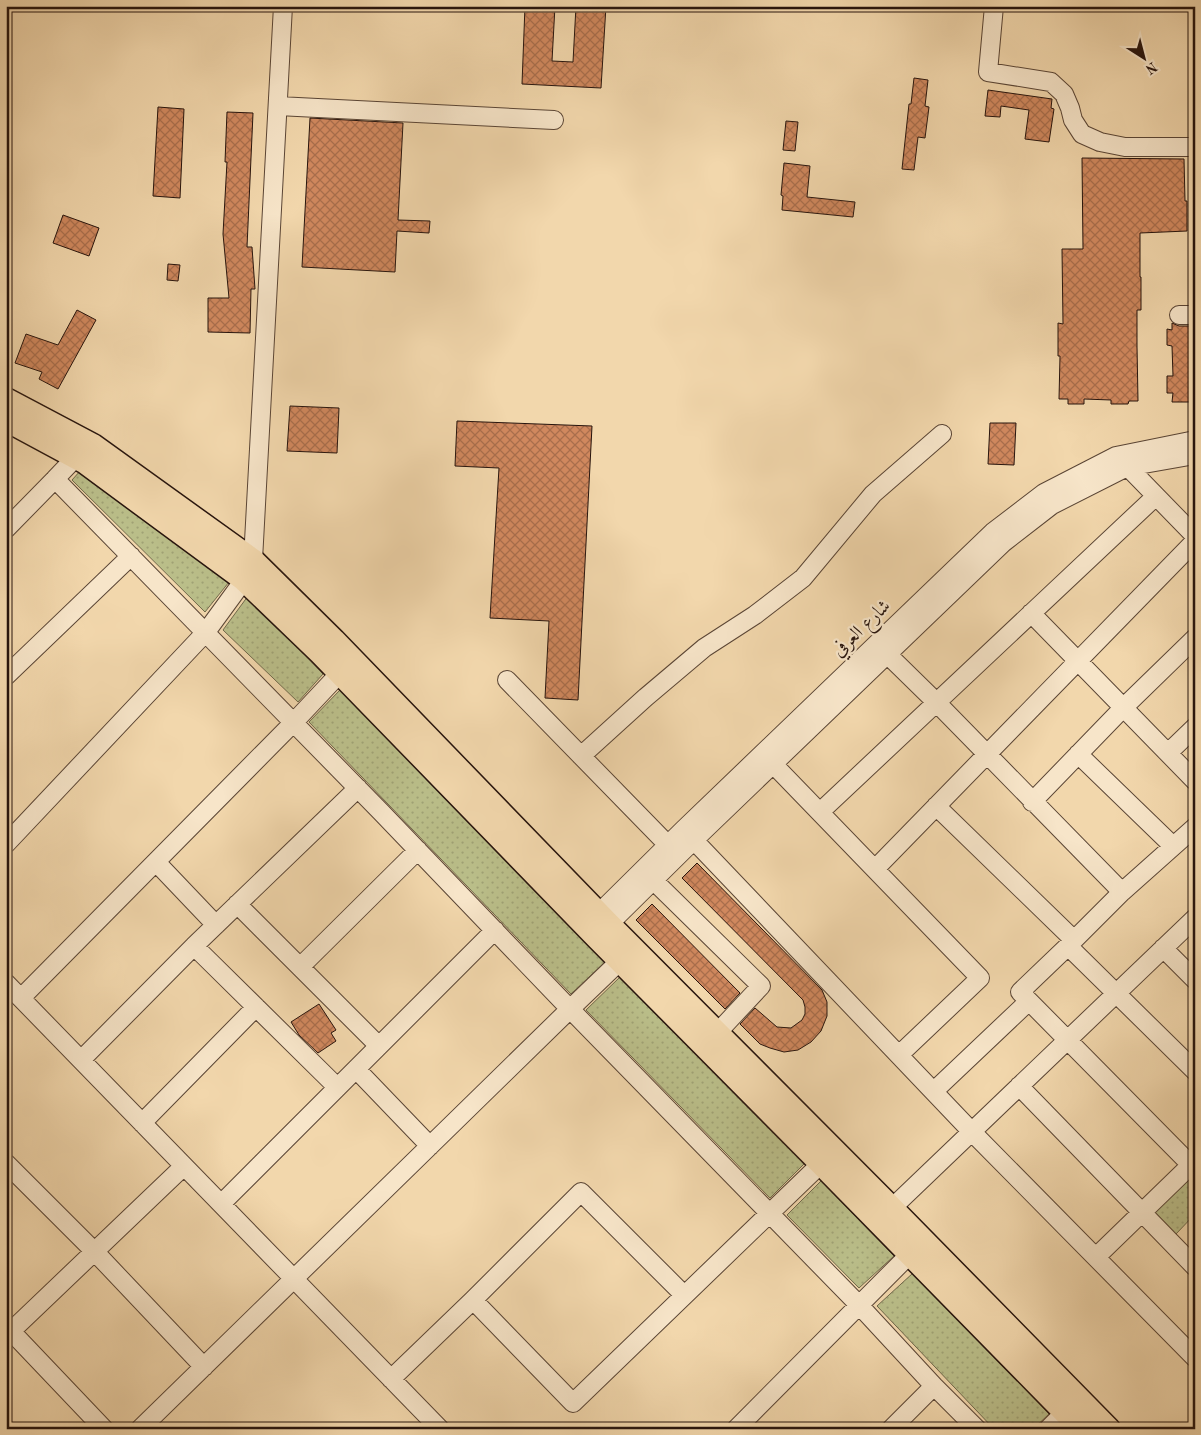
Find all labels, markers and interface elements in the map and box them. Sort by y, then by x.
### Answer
north arrow [1118,32,1168,82]
text: N [1142,59,1159,77]
street label: شارع العرفي [829,596,898,664]

